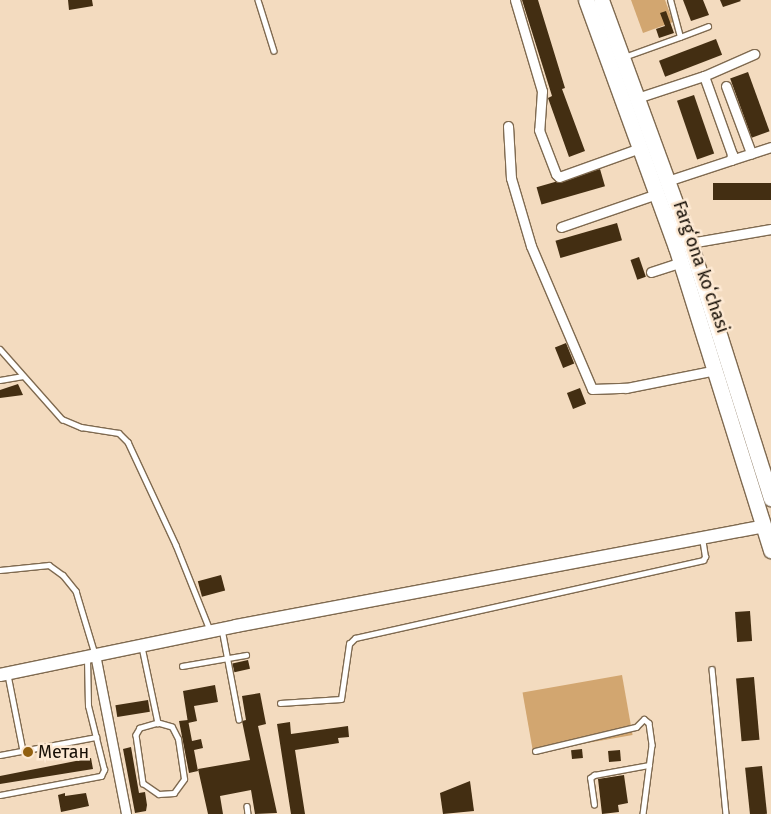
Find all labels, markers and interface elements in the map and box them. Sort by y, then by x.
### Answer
street label: Fargʻona koʻchasi [668,198,734,336]
place label: Метан [38,741,89,763]
marker: Метан [22,746,34,758]

